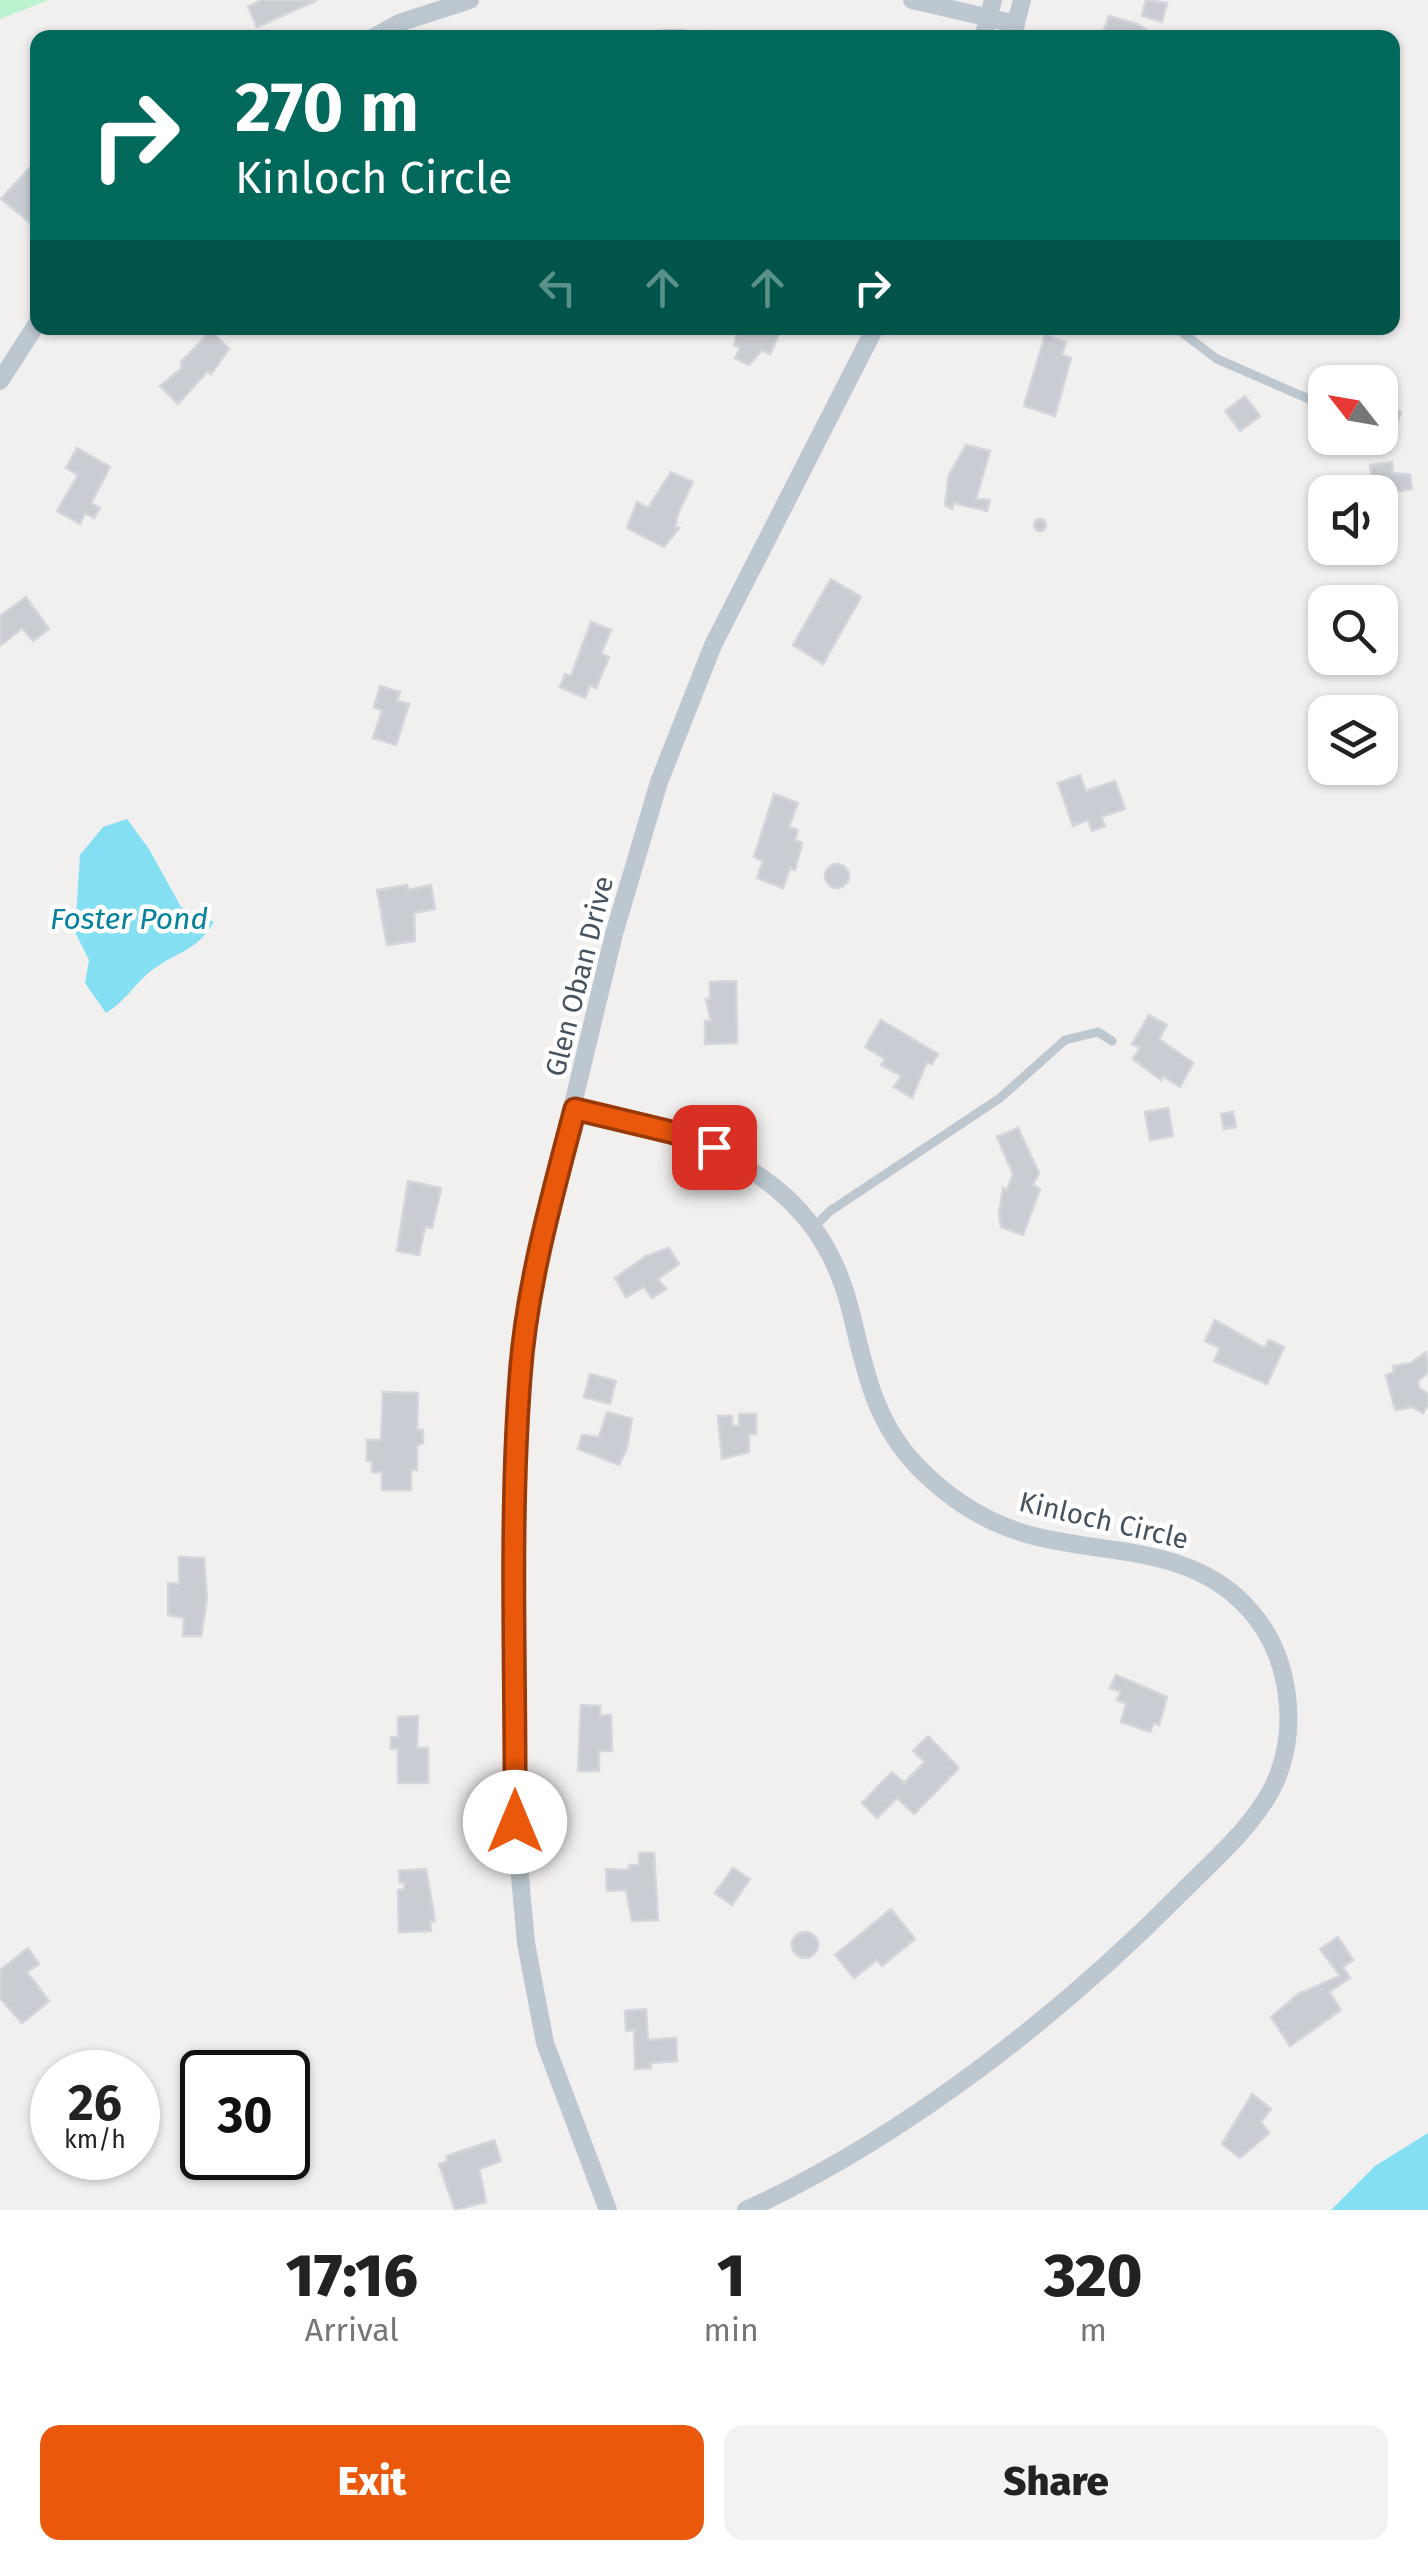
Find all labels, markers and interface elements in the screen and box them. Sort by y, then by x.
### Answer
text: 270 m [235,66,419,150]
icon: right [70,70,200,200]
text: Kinloch Circle [235,151,513,205]
icon: left [530,260,585,315]
icon: ahead [635,260,690,315]
icon: ahead [740,260,795,315]
icon: right [845,260,900,315]
north arrow [1308,365,1398,455]
map controls [1308,365,1398,785]
button: sound [1308,475,1398,565]
button: search [1308,585,1398,675]
button: layers [1308,695,1398,785]
street label: Glen Oban Drive [539,873,620,1080]
water label: Foster Pond [50,901,208,937]
pin [672,1105,757,1190]
icon: arrive [687,1120,742,1175]
street label: Kinloch Circle [1016,1485,1192,1556]
position arrow [463,1770,567,1874]
speed limit sign: 30 [180,2050,310,2180]
text: 26 [68,2073,122,2133]
text: km/h [64,2125,126,2155]
text: 17:16 [286,2240,418,2312]
text: 1 [717,2240,745,2312]
text: 320 [1044,2240,1142,2312]
text: Arrival [305,2311,399,2349]
text: min [703,2311,759,2349]
text: m [1080,2311,1107,2349]
button: Exit [40,2425,704,2540]
button: Share [724,2425,1388,2540]

